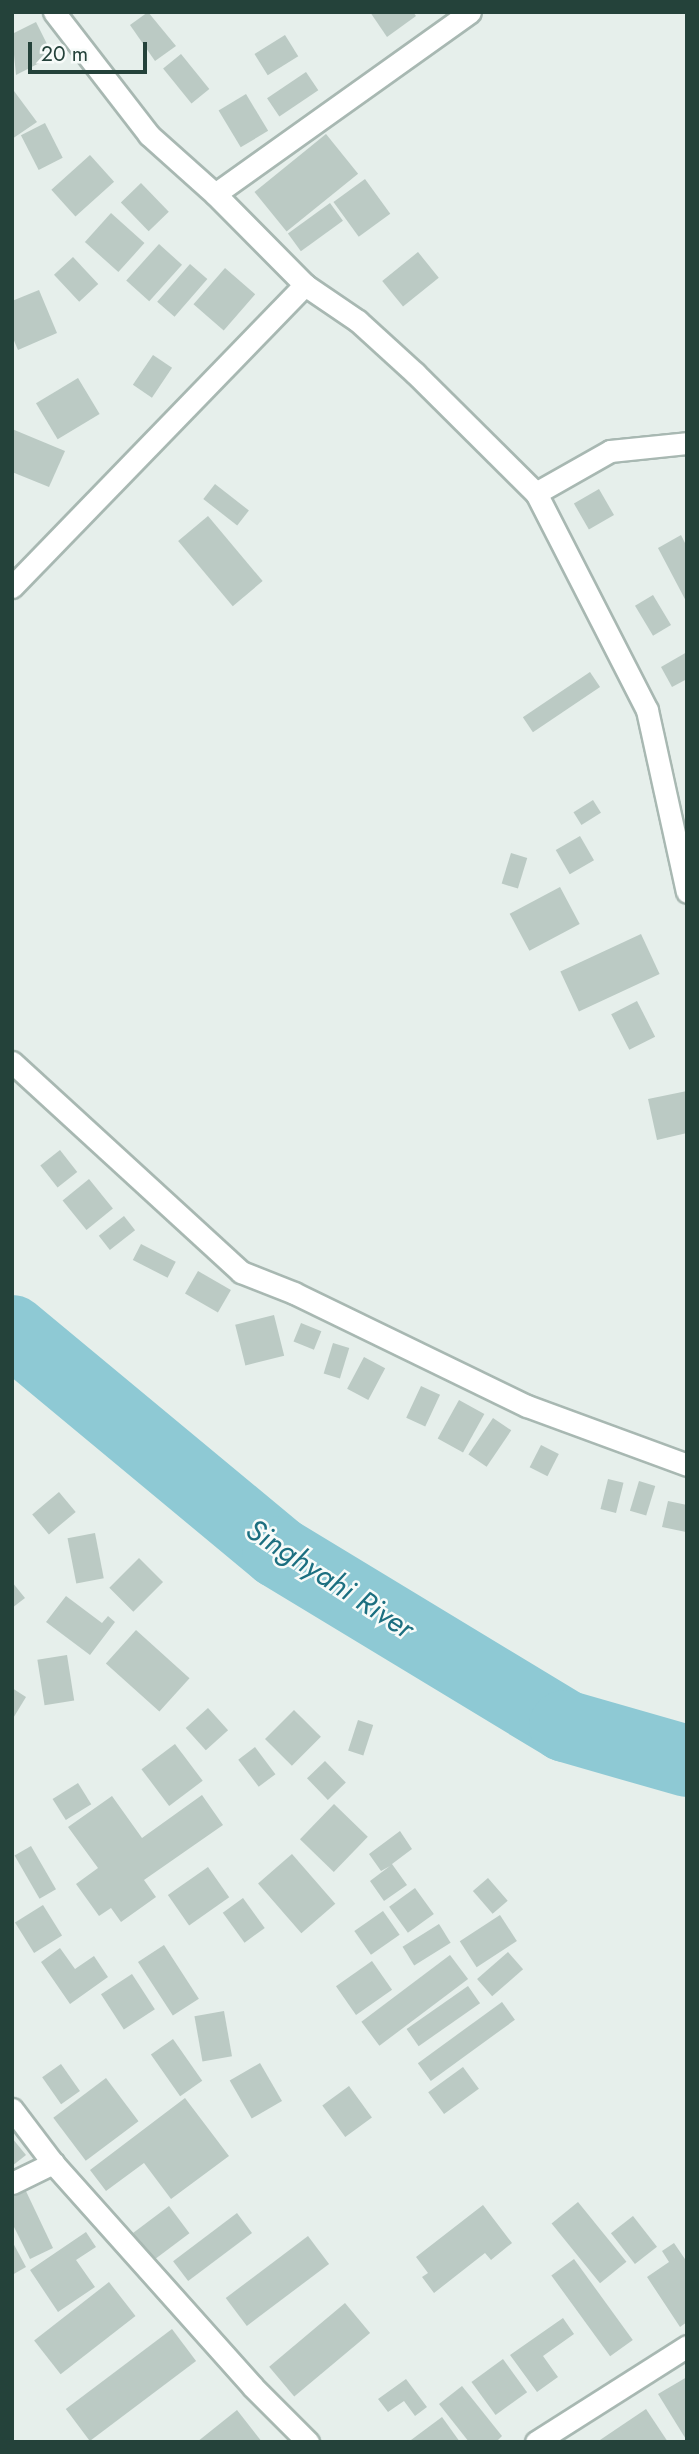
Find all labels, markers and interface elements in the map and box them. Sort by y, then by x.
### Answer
scale bar [32,28,150,72]
text: 20 m [41,39,88,69]
water label: Singhyahi River [239,1511,421,1647]

